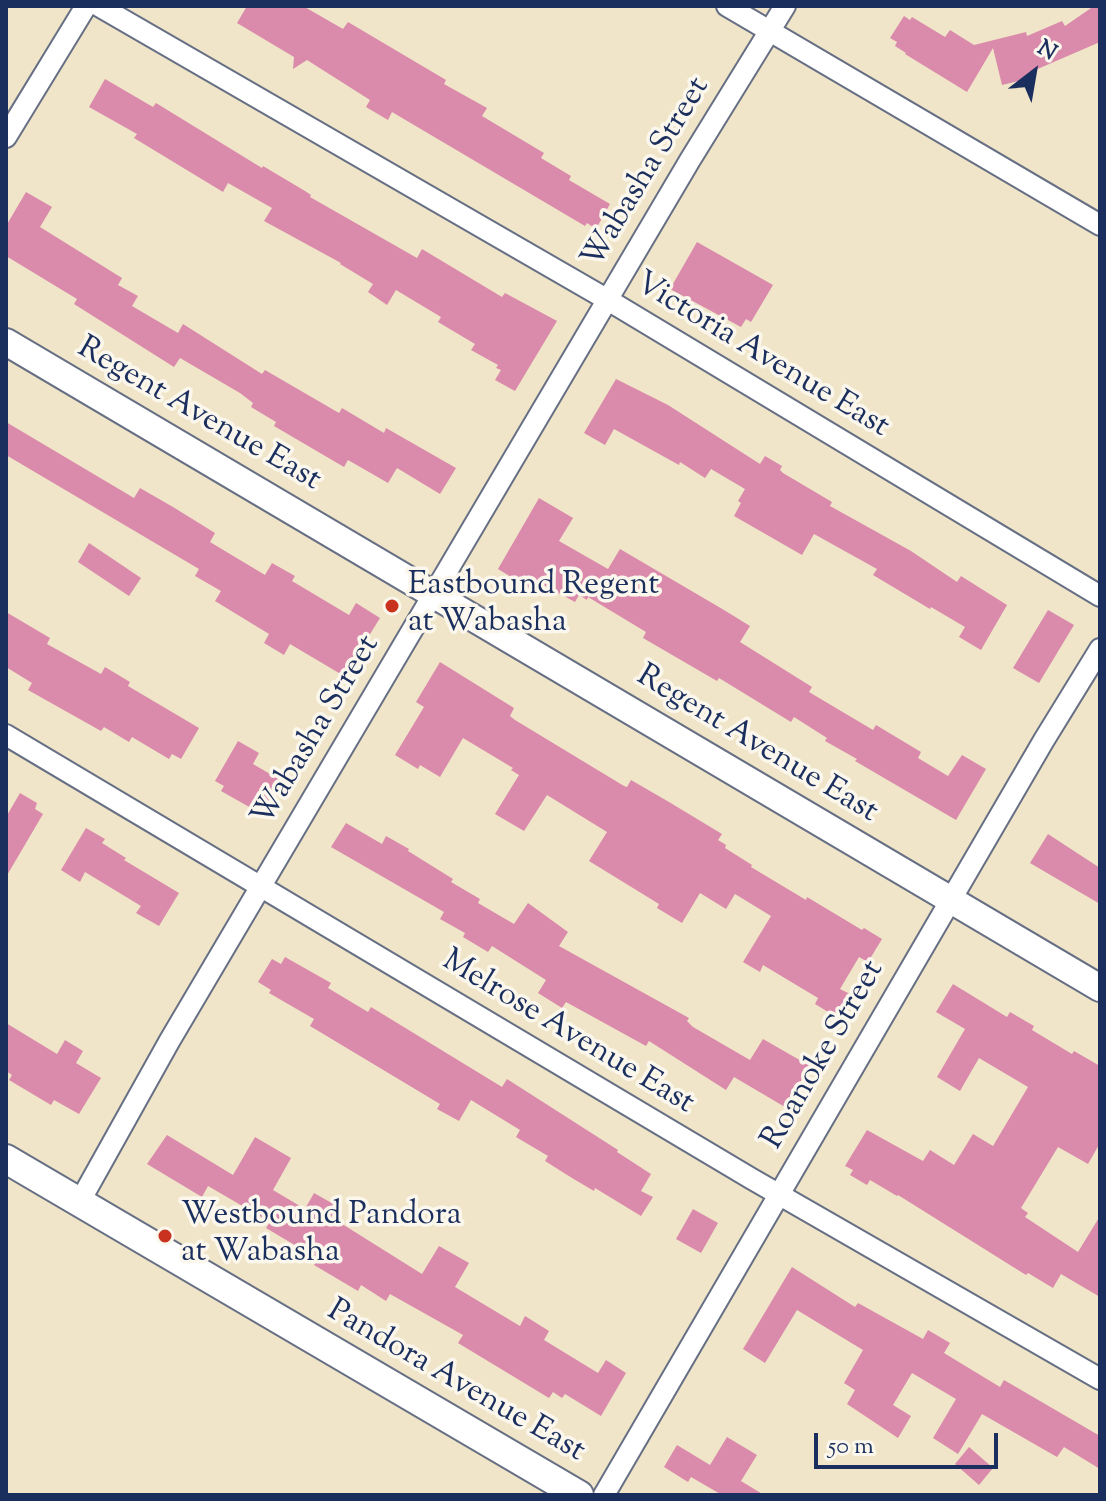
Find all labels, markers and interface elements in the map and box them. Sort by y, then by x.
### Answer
north arrow [994,32,1074,112]
text: N [1031,33,1062,70]
street label: Wabasha Street [576,72,720,276]
street label: Victoria Avenue East [627,266,895,448]
street label: Regent Avenue East [69,331,327,501]
place label: Eastbound Regent at Wabasha [408,569,659,644]
marker: Eastbound Regent at Wabasha [383,597,401,615]
street label: Wabasha Street [246,630,390,834]
street label: Regent Avenue East [628,659,884,833]
street label: Melrose Avenue East [434,944,700,1124]
street label: Roanoke Street [756,955,894,1157]
place label: Westbound Pandora at Wabasha [181,1199,461,1274]
marker: Westbound Pandora at Wabasha [156,1227,174,1245]
street label: Pandora Avenue East [319,1294,591,1472]
scale bar [818,1417,1002,1467]
text: 50 m [828,1430,874,1464]

